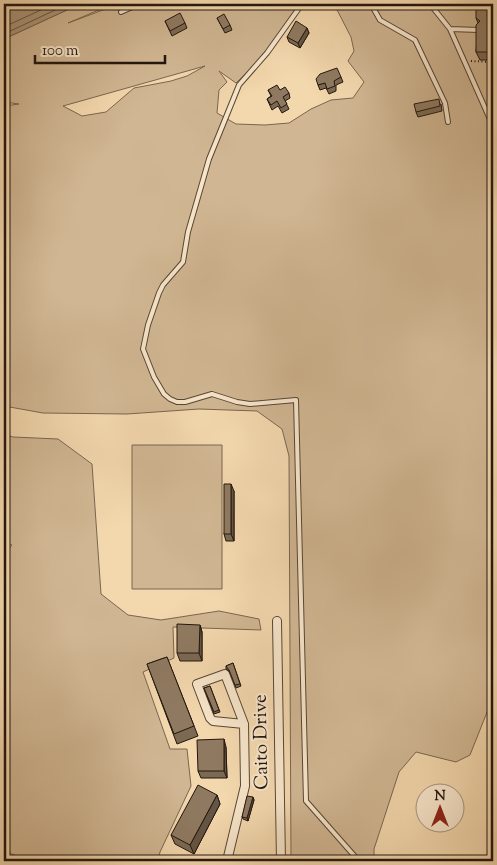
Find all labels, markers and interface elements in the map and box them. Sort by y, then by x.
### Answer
scale bar [35,32,165,64]
text: 100 m [42,41,79,62]
street label: Caito Drive [248,694,276,790]
north arrow [414,782,464,832]
text: N [434,787,446,807]

